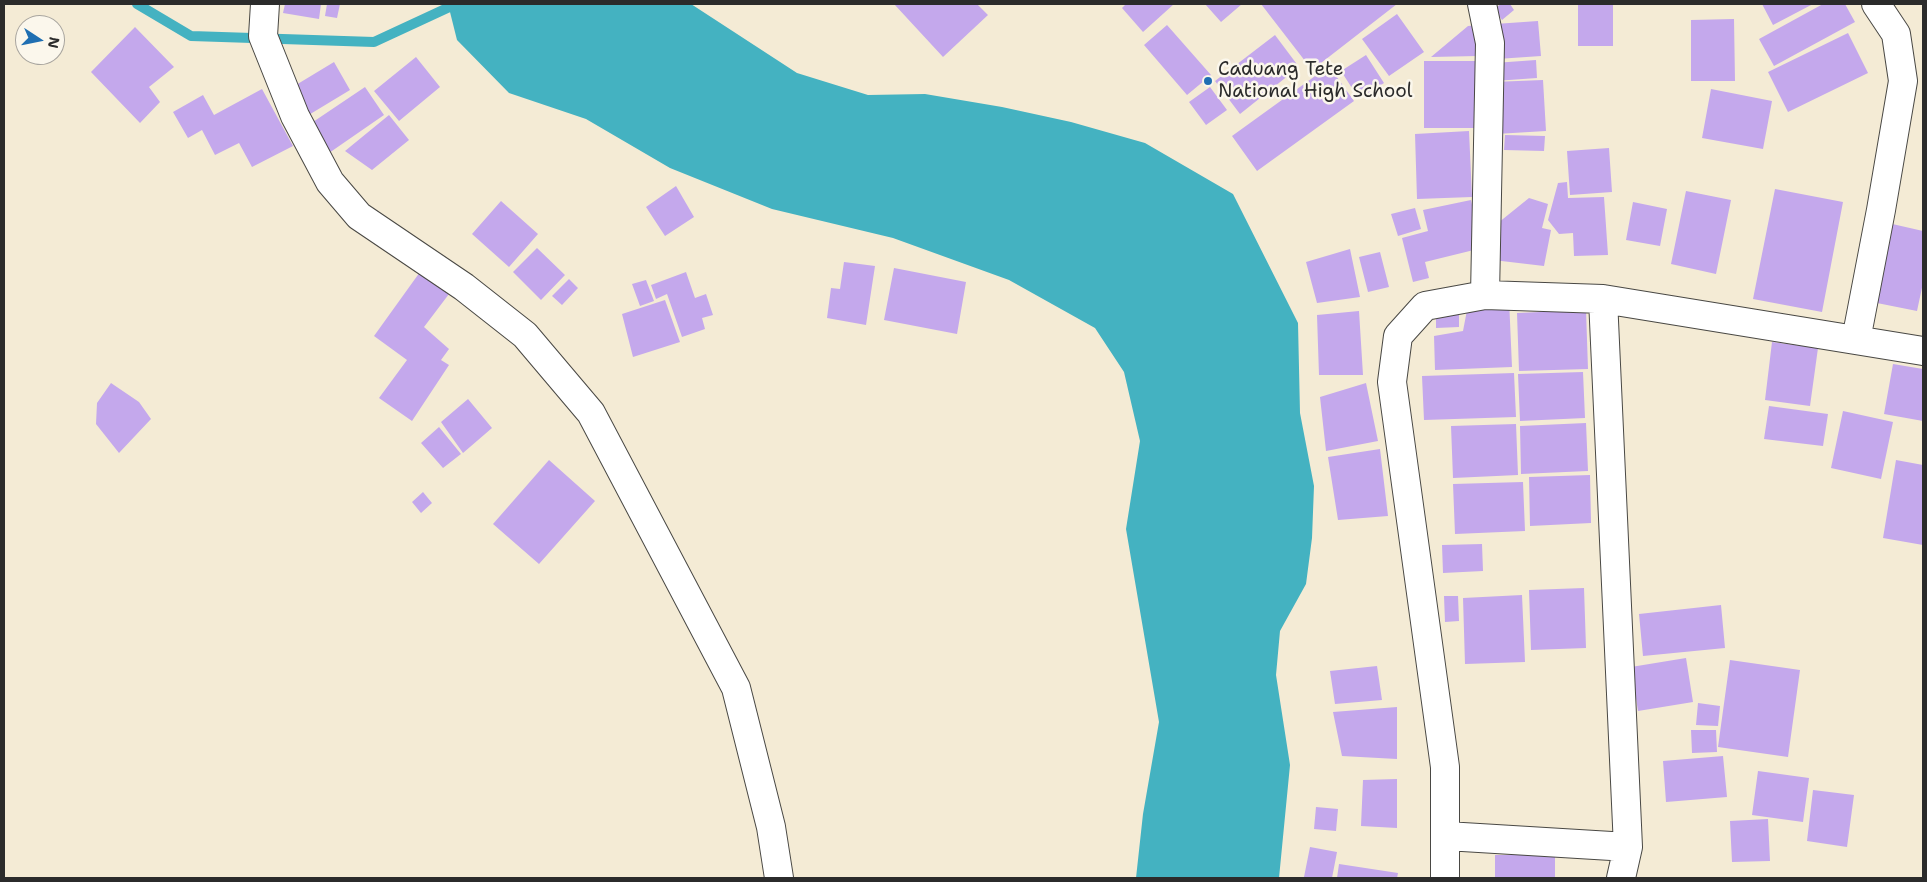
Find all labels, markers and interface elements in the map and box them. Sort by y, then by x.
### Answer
north arrow [15,15,65,65]
text: N [44,36,64,50]
place label: Caduang Tete National High School [1218,59,1412,103]
marker: Caduang Tete National High School [1202,75,1214,87]

